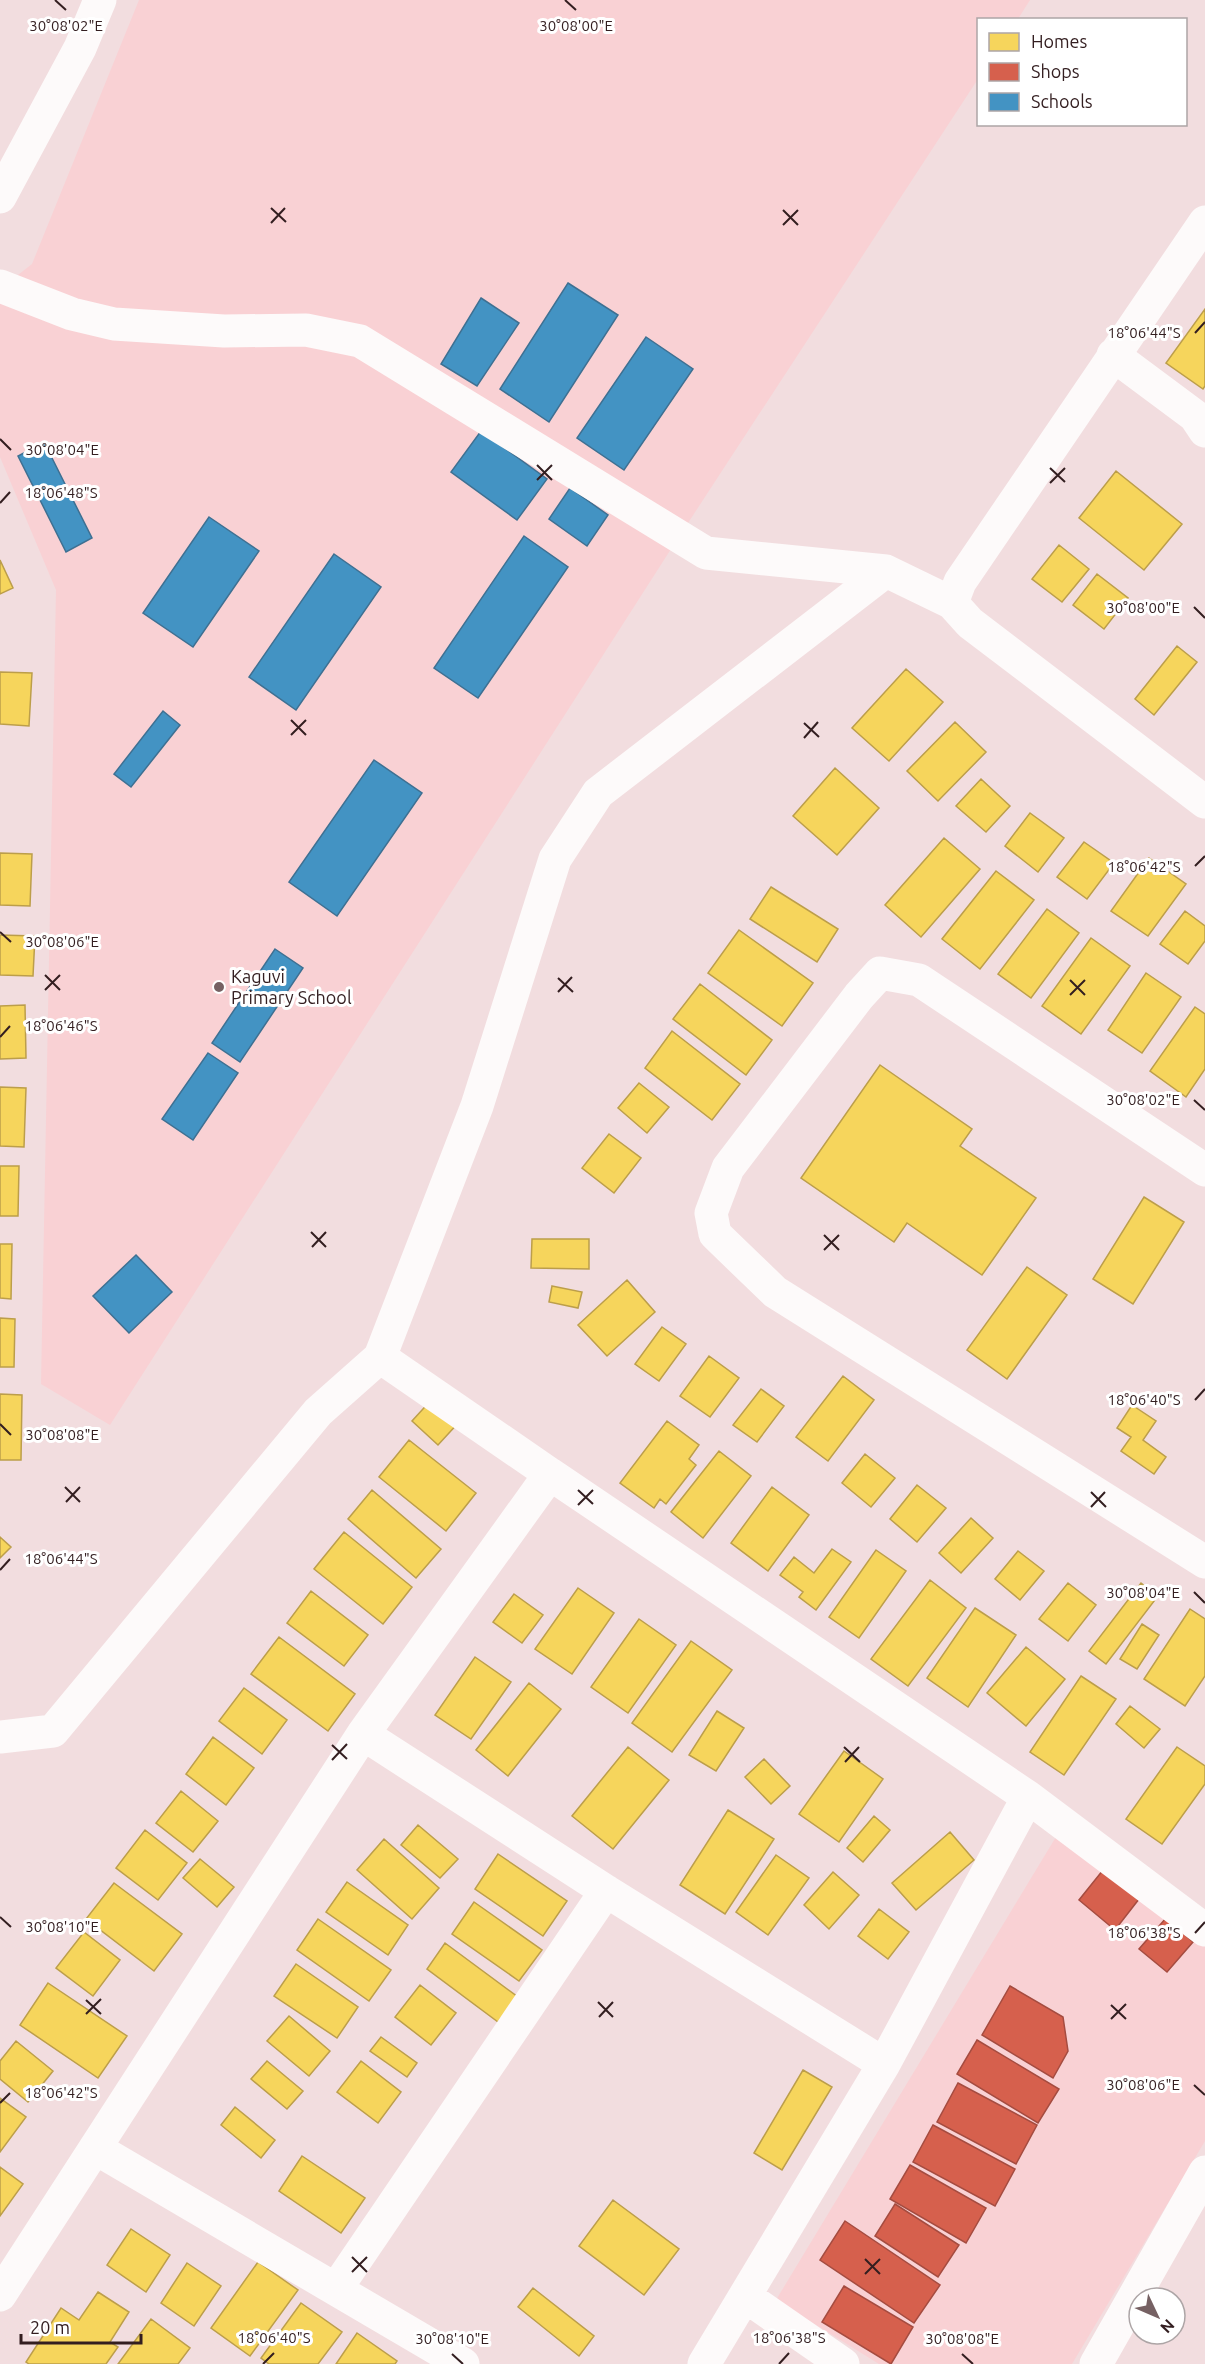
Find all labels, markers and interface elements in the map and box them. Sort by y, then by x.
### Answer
text: 30°08'02"E [29,17,103,34]
text: 30°08'00"E [539,17,613,34]
legend [977,18,1187,126]
text: Homes [1031,31,1088,51]
text: Shops [1031,61,1080,81]
text: Schools [1031,91,1093,111]
text: 18°06'44"S [1107,324,1181,341]
text: 30°08'04"E [25,441,99,458]
text: 18°06'48"S [24,484,98,501]
text: 30°08'00"E [1106,599,1180,616]
text: 18°06'42"S [1107,858,1181,875]
text: 30°08'06"E [25,933,99,950]
place label: Kaguvi Primary School [231,966,352,1007]
marker: Kaguvi Primary School [212,980,226,994]
text: 18°06'46"S [24,1017,98,1034]
text: 30°08'02"E [1106,1091,1180,1108]
text: 18°06'40"S [1107,1391,1181,1408]
text: 30°08'08"E [25,1426,99,1443]
text: 18°06'44"S [24,1550,98,1567]
text: 30°08'04"E [1106,1584,1180,1601]
text: 30°08'10"E [25,1918,99,1935]
text: 18°06'38"S [1107,1924,1181,1941]
text: 30°08'06"E [1106,2076,1180,2093]
text: 18°06'42"S [24,2084,98,2101]
north arrow [1127,2286,1187,2346]
scale bar [21,2307,141,2345]
text: N [1157,2316,1178,2337]
text: 20 m [30,2317,70,2337]
text: 18°06'40"S [237,2329,311,2346]
text: 18°06'38"S [752,2329,826,2346]
text: 30°08'10"E [415,2330,489,2347]
text: 30°08'08"E [925,2330,999,2347]

